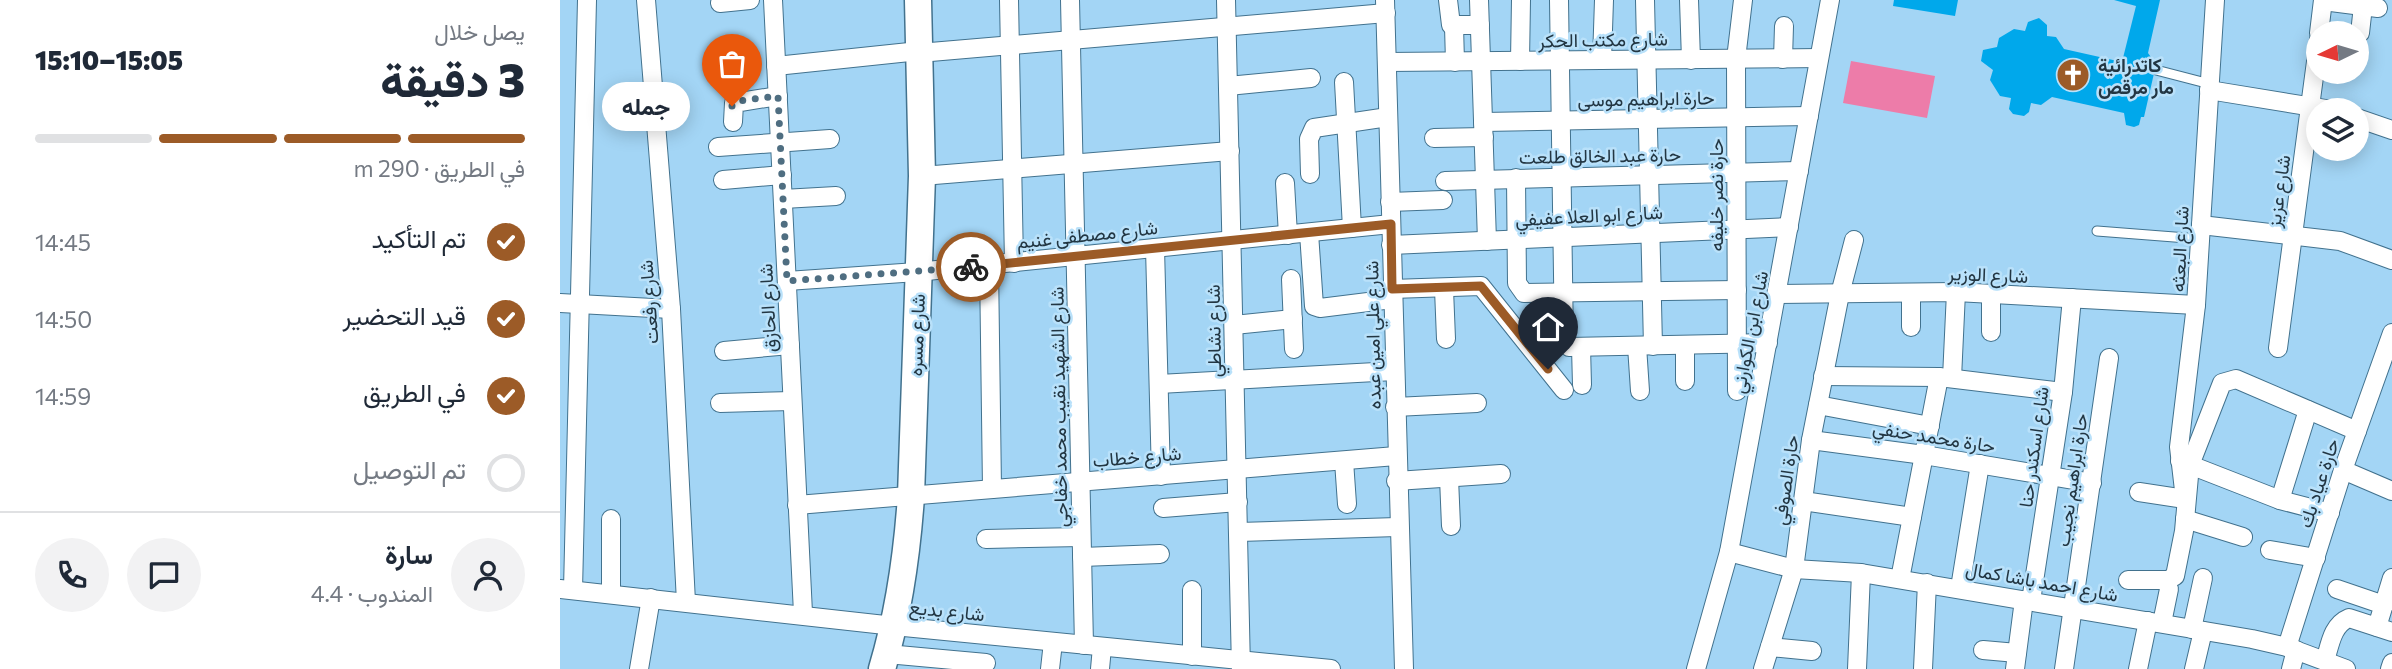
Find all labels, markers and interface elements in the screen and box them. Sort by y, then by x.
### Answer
text: يصل خلال [434,17,525,45]
north arrow [2306,21,2370,84]
map controls [2306,21,2369,161]
street label: شارع مكتب الحكر [1537,26,1668,54]
pin [702,34,762,106]
text: 15:05–15:10 [35,44,183,75]
icon: bag [713,45,751,83]
text: 3 دقيقة [380,50,525,106]
place label: كاتدرائية مار مرقص [2098,53,2174,100]
church icon: كاتدرائية مار مرقص [2054,56,2092,94]
callout: جمله [603,82,690,130]
street label: حارة ابراهيم موسى [1577,85,1715,113]
text: جمله [622,92,670,120]
button: layers [2306,98,2369,161]
street label: حارة نصر خليفه [1704,139,1728,251]
street label: حارة عبد الخالق طلعت [1519,142,1681,169]
street label: شارع عزيز [2261,153,2296,230]
text: في الطريق · 290 m [354,154,525,182]
street label: شارع ابو العلا عفيفي [1515,200,1664,235]
street label: شارع البعثه [2165,205,2195,293]
street label: شارع مصطفى غنيم [1015,215,1159,255]
text: تم التأكيد [371,222,466,253]
icon: check [487,223,525,261]
text: 14:45 [35,228,91,256]
courier [936,232,1006,302]
icon: bike [952,248,990,286]
street label: شارع رفعت [634,259,664,345]
street label: شارع علي امين عبده [1359,260,1390,410]
street label: شارع الوزير [1946,261,2029,289]
street label: شارع الحازق [753,263,783,353]
street label: شارع ابن الكوارني [1726,269,1777,396]
street label: شارع نشاطي [1201,284,1230,378]
street label: شارع الشهيد نقيب محمد خفاجي [1044,286,1077,528]
street label: شارع مسره [903,293,931,377]
pin [1518,297,1578,369]
text: قيد التحضير [343,299,466,330]
icon: check [487,300,525,338]
text: 14:50 [35,305,92,333]
icon: home [1529,308,1567,346]
text: في الطريق [363,376,466,407]
icon: check [487,377,525,415]
text: 14:59 [35,382,91,410]
street label: شارع اسكندر حنا [2013,385,2055,509]
street label: حارة ابراهيم نجيب [2050,412,2094,548]
street label: حارة محمد حنفي [1870,415,1997,462]
street label: حارة الصوفي [1767,433,1808,527]
street label: حارة عياد بك [2293,435,2344,531]
street label: شارع خطاب [1092,441,1183,473]
text: تم التوصيل [353,453,466,484]
button: phone [35,538,109,612]
button: chat [127,538,201,612]
text: سارة [385,538,433,569]
button: person [451,538,525,612]
street label: شارع احمد باشا كمال [1964,556,2120,608]
text: المندوب · 4.4 [311,579,433,607]
street label: شارع بديع [908,595,986,628]

